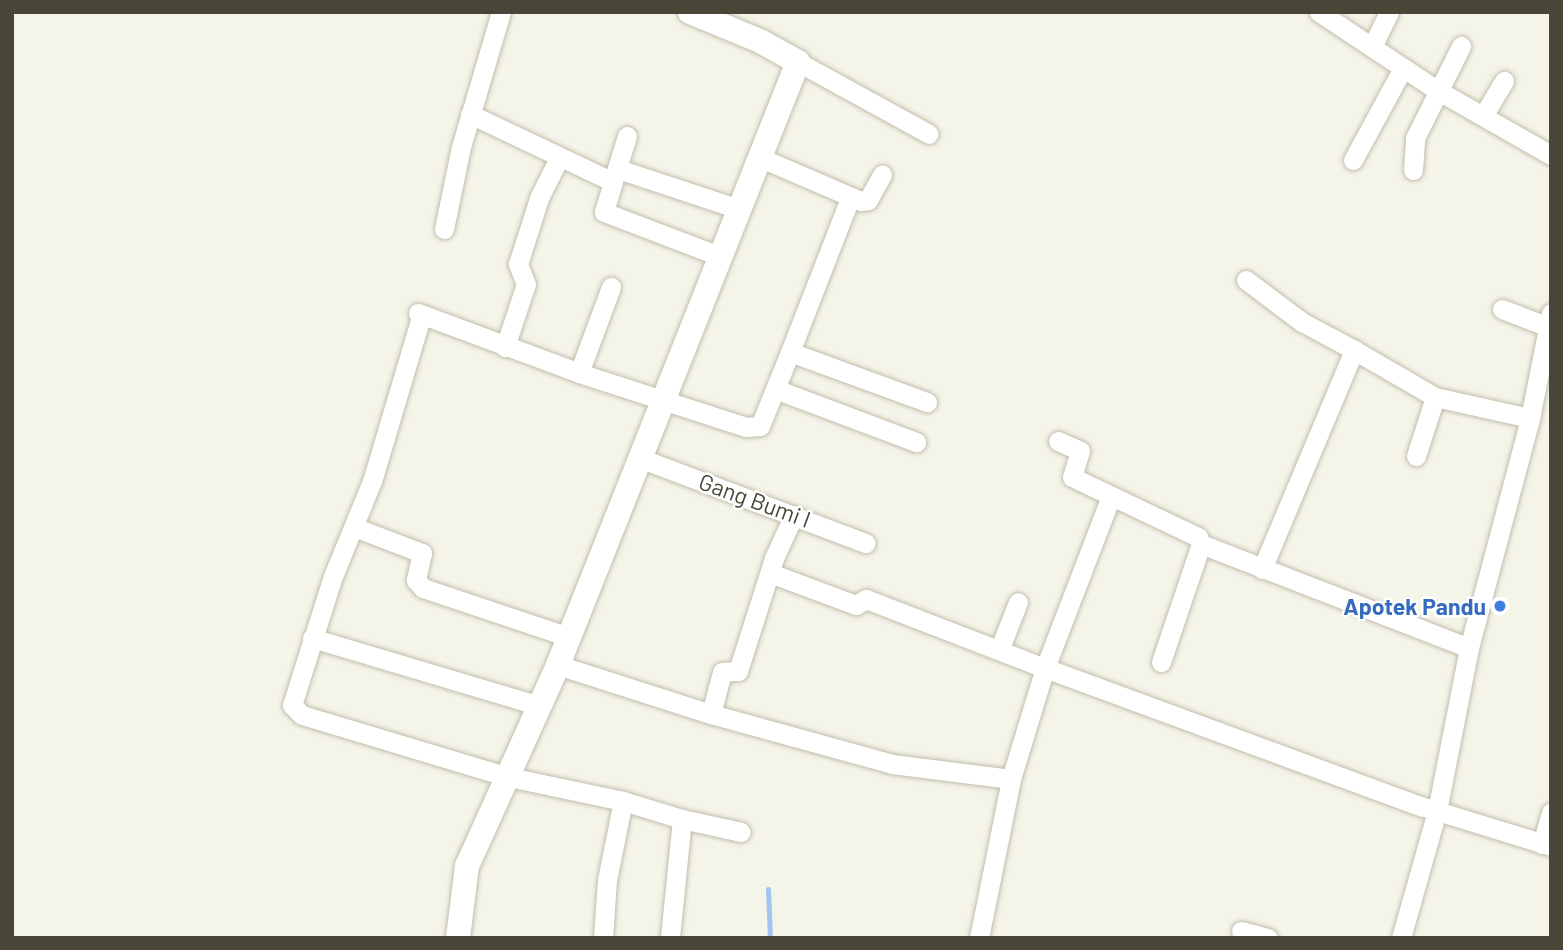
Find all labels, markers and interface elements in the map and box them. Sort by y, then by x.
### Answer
street label: Gang Bumi I [695,467,815,533]
place label: Apotek Pandu [1343,592,1486,620]
marker: Apotek Pandu [1492,598,1508,614]

